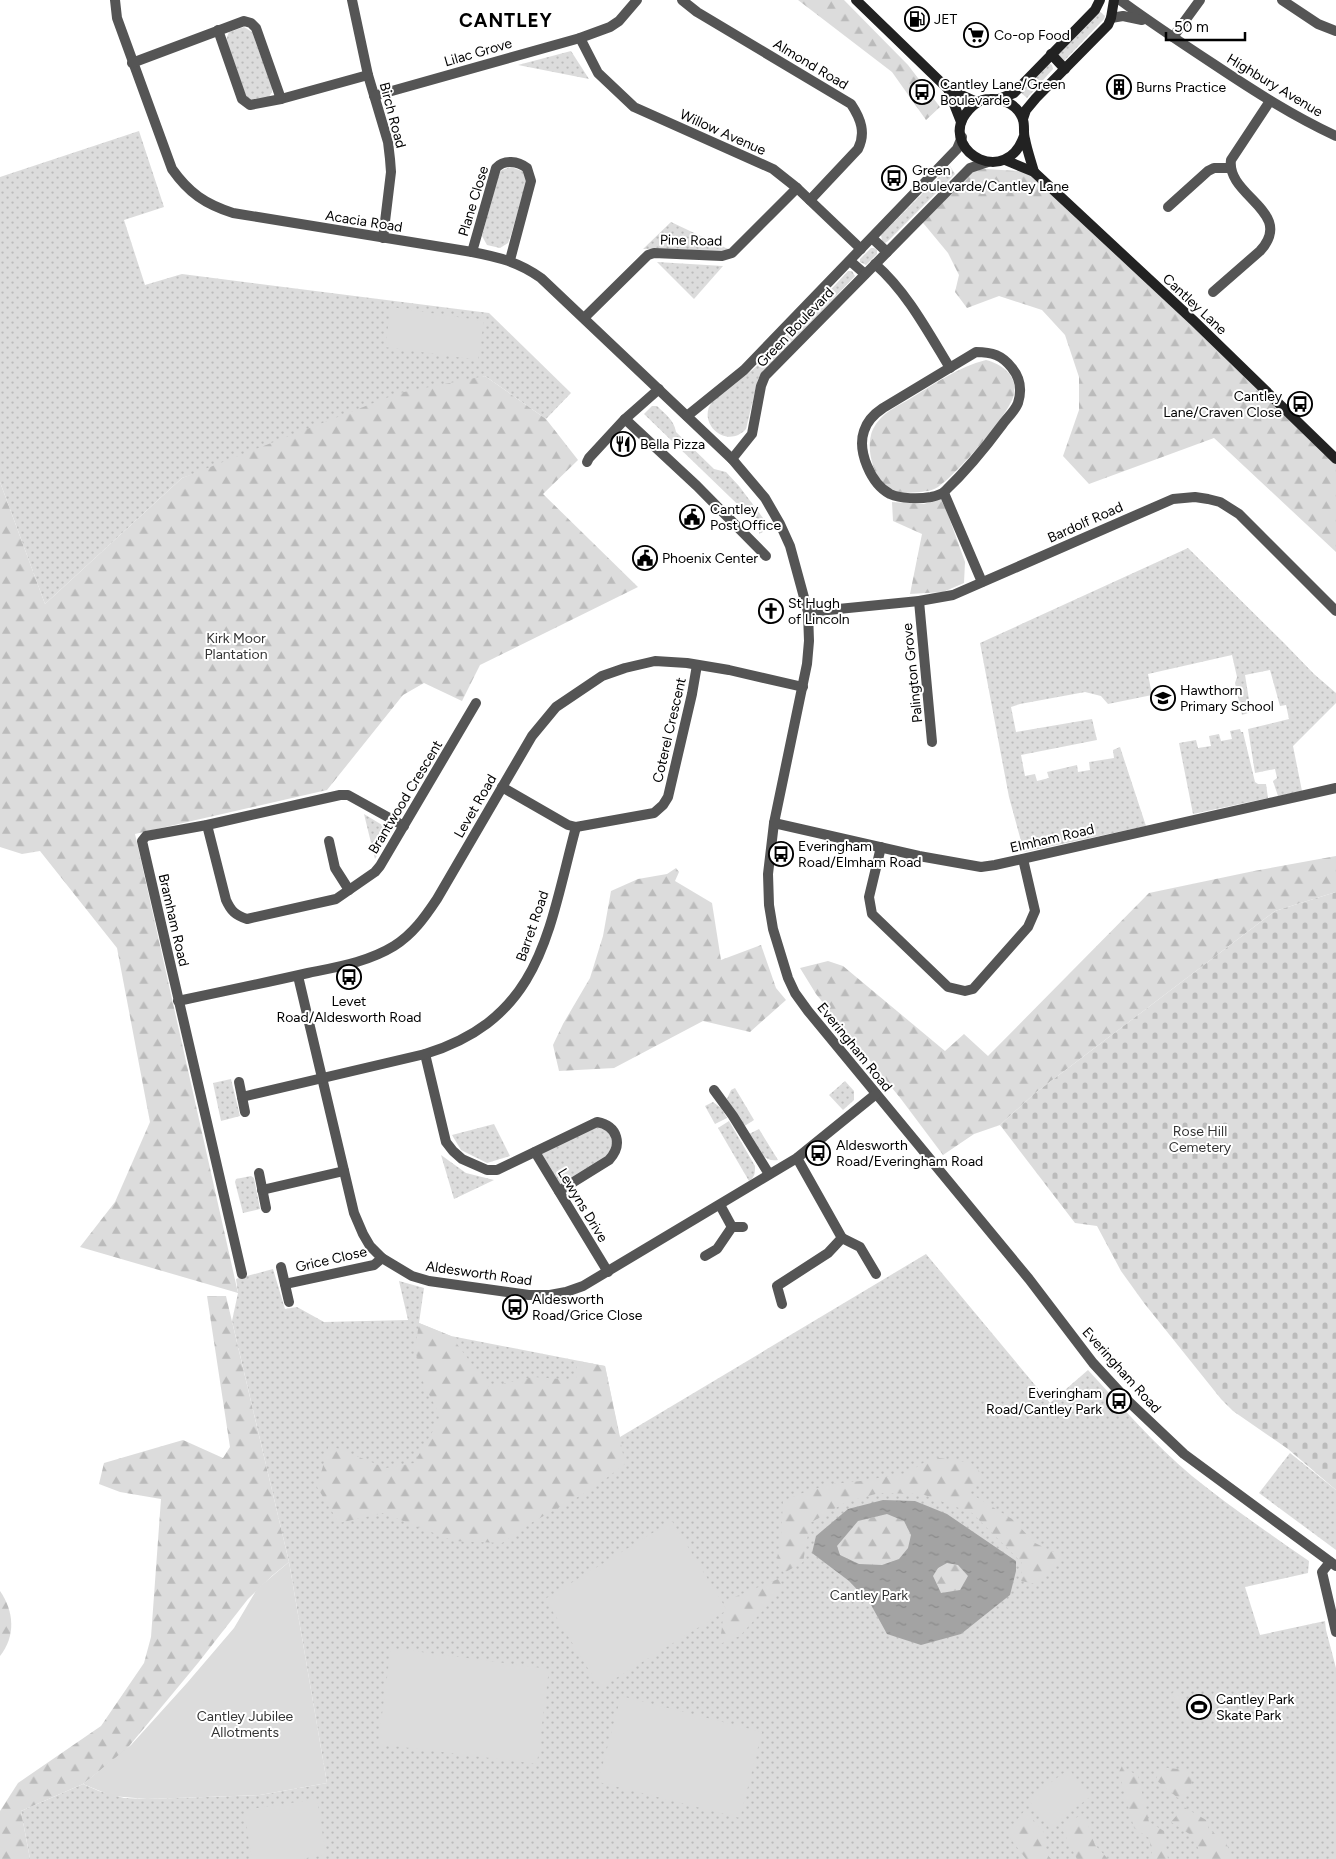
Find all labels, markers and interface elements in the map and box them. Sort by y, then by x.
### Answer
fuel station icon: JET [904,6,930,32]
district label: CANTLEY [459,9,553,32]
scale bar [1166,10,1245,42]
place label: JET [934,11,957,28]
text: 50 m [1174,18,1209,36]
supermarket icon: Co-op Food [963,22,989,48]
place label: Co-op Food [994,27,1070,44]
street label: Lilac Grove [442,35,514,70]
street label: Almond Road [770,35,851,93]
street label: Highbury Avenue [1224,50,1326,121]
building icon: Burns Practice [1106,74,1132,100]
place label: Cantley Lane/Green Boulevarde [940,76,1066,109]
bus stop icon: Cantley Lane/Green Boulevarde [909,79,935,105]
place label: Burns Practice [1136,79,1226,96]
street label: Birch Road [376,80,409,150]
street label: Willow Avenue [677,106,769,159]
place label: Green Boulevarde/Cantley Lane [912,162,1069,195]
street label: Plane Close [455,164,492,238]
bus stop icon: Green Boulevarde/Cantley Lane [881,165,907,191]
street label: Acacia Road [324,207,404,236]
street label: Pine Road [660,231,722,250]
street label: Cantley Lane [1159,270,1231,339]
street label: Green Boulevard [753,284,838,371]
place label: Cantley Lane/Craven Close [1163,388,1283,421]
bus stop icon: Cantley Lane/Craven Close [1287,391,1313,417]
restaurant icon: Bella Pizza [610,431,636,457]
place label: Bella Pizza [640,436,705,453]
street label: Bardolf Road [1045,498,1126,547]
place label: Cantley Post Office [710,501,781,534]
public building icon: Cantley Post Office [679,504,705,530]
public building icon: Phoenix Center [632,545,658,571]
place label: Phoenix Center [662,550,758,567]
place label: St Hugh of Lincoln [788,595,850,628]
church icon: St Hugh of Lincoln [758,598,784,624]
street label: Palington Grove [899,622,926,724]
park label: Kirk Moor Plantation [204,630,268,663]
street label: Coterel Crescent [649,676,690,784]
place label: Hawthorn Primary School [1180,682,1274,715]
school or university icon: Hawthorn Primary School [1150,685,1176,711]
street label: Brantwood Crescent [365,737,446,857]
street label: Levet Road [450,771,500,841]
street label: Elmham Road [1008,821,1096,856]
place label: Everingham Road/Elmham Road [798,838,922,871]
bus stop icon: Everingham Road/Elmham Road [768,841,794,867]
street label: Bramham Road [155,872,192,968]
street label: Barret Road [512,889,553,964]
bus stop icon: Levet Road/Aldesworth Road [336,964,362,990]
place label: Levet Road/Aldesworth Road [276,993,422,1026]
street label: Everingham Road [814,999,896,1095]
park label: Rose Hill Cemetery [1169,1123,1232,1156]
place label: Aldesworth Road/Everingham Road [836,1137,983,1170]
bus stop icon: Aldesworth Road/Everingham Road [805,1140,831,1166]
street label: Lewyns Drive [554,1165,611,1246]
street label: Grice Close [294,1243,369,1276]
street label: Aldesworth Road [425,1258,533,1289]
place label: Aldesworth Road/Grice Close [532,1291,643,1324]
bus stop icon: Aldesworth Road/Grice Close [502,1294,528,1320]
street label: Everingham Road [1079,1324,1165,1417]
place label: Everingham Road/Cantley Park [986,1385,1102,1418]
bus stop icon: Everingham Road/Cantley Park [1106,1388,1132,1414]
park label: Cantley Park [830,1587,908,1604]
place label: Cantley Park Skate Park [1216,1691,1295,1724]
sports icon: Cantley Park Skate Park [1186,1694,1212,1720]
park label: Cantley Jubilee Allotments [197,1708,294,1741]

